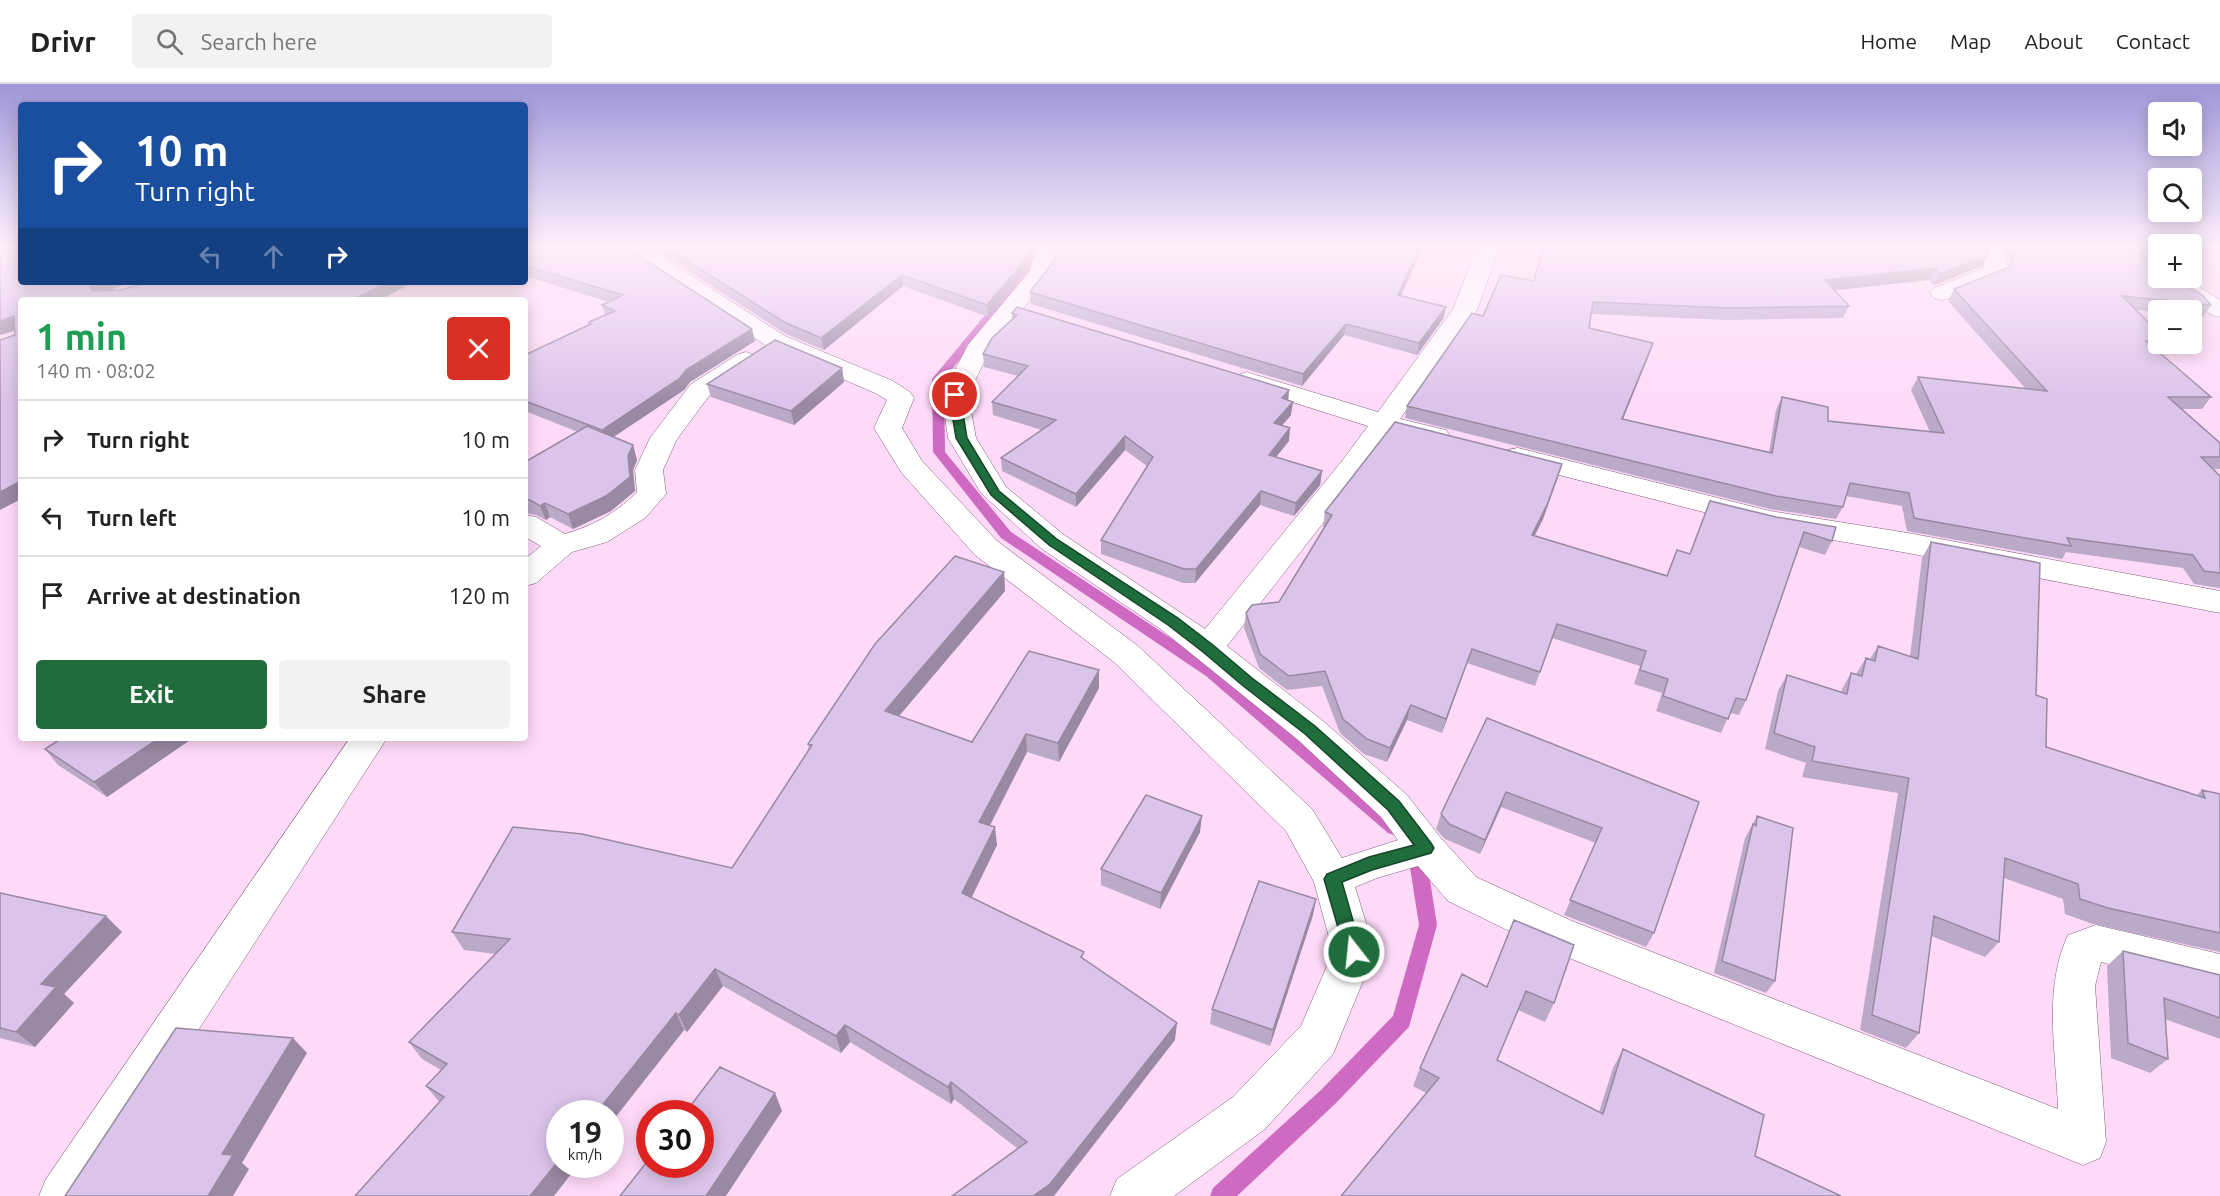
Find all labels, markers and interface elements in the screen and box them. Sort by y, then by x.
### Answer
search box [132,14,552,68]
icon: search [153,25,186,58]
text: Drivr [30,26,96,57]
text: Search here [201,29,317,54]
text: Home [1860,29,1917,53]
text: Map [1950,29,1991,53]
text: About [2024,29,2083,53]
text: Contact [2116,29,2190,53]
map controls [2148,102,2202,354]
button: sound [2148,102,2202,156]
icon: right [36,126,114,204]
text: 10 m [135,127,229,174]
button: search [2148,168,2202,222]
text: Turn right [135,176,255,206]
button: + [2148,234,2202,288]
icon: left [194,240,227,273]
icon: ahead [257,240,290,273]
icon: right [320,240,353,273]
button: − [2148,300,2202,354]
text: 1 min [36,316,127,357]
button: close [447,317,510,380]
text: 140 m · 08:02 [36,359,156,382]
pin [929,369,980,420]
icon: arrive [938,378,971,411]
icon: right [36,423,69,456]
text: Turn right [87,427,189,452]
text: 10 m [461,427,510,452]
icon: left [36,501,69,534]
text: Turn left [87,505,177,530]
text: 10 m [461,505,510,530]
icon: arrive [36,579,69,612]
text: Arrive at destination [87,583,301,608]
text: 120 m [449,583,510,608]
button: Exit [36,660,267,729]
button: Share [279,660,510,729]
position arrow [1322,920,1386,984]
speed limit sign: 30 [636,1100,714,1178]
text: 19 [568,1115,602,1149]
text: km/h [568,1146,602,1163]

